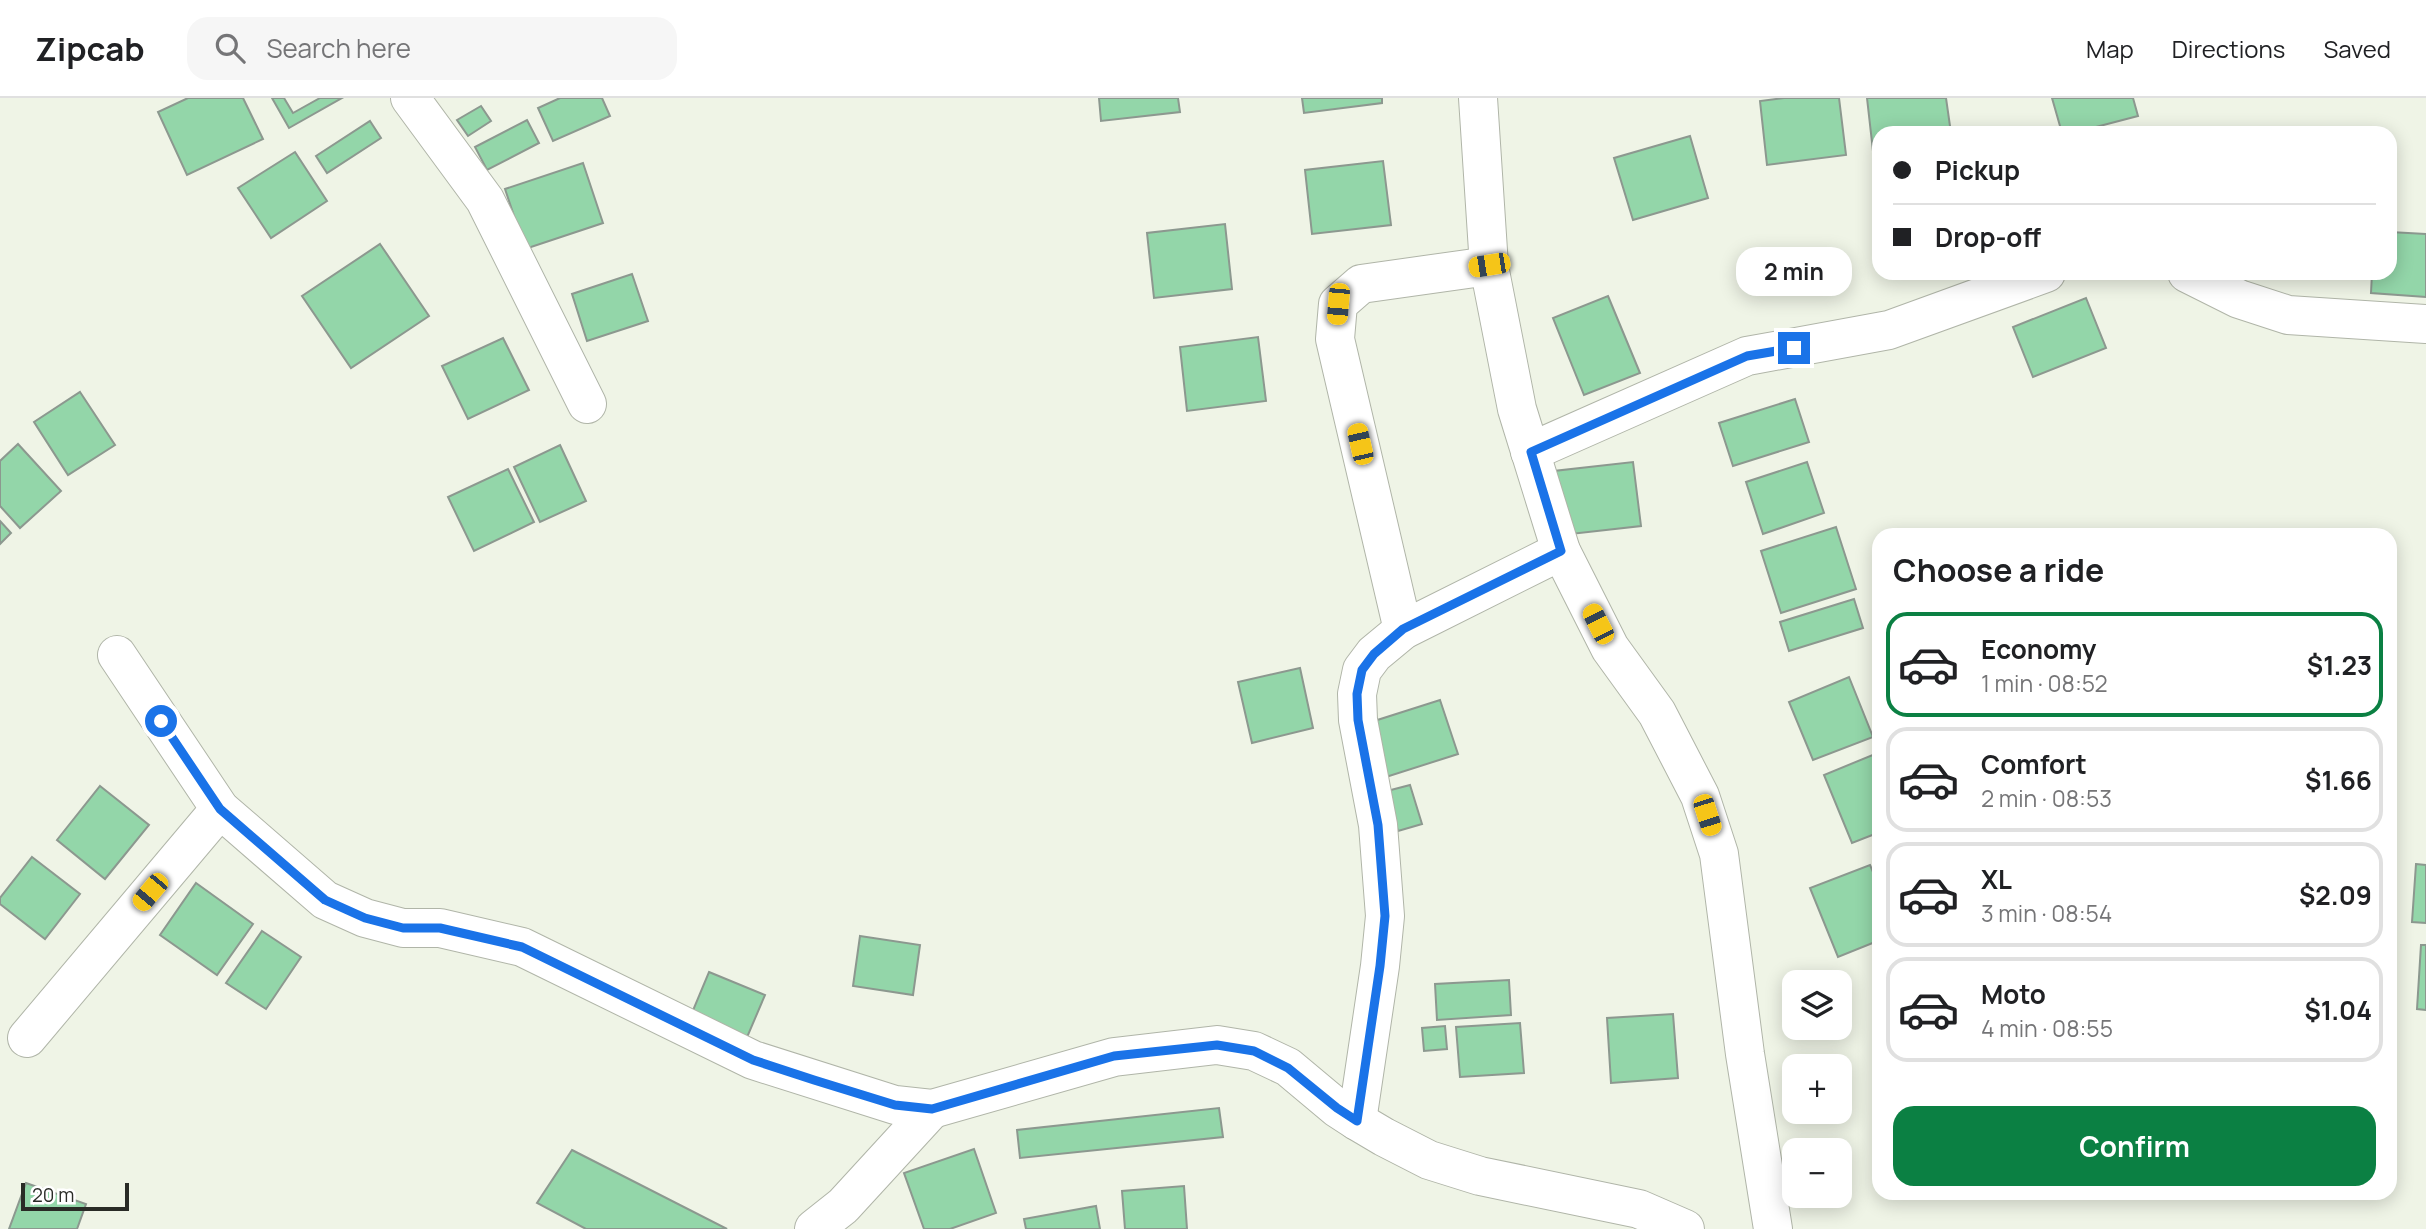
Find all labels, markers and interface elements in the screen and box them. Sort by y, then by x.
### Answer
search box [187,17,677,80]
text: Zipcab [35,26,145,71]
icon: search [211,29,249,67]
text: Search here [267,30,411,66]
text: Map [2086,32,2134,65]
text: Directions [2172,32,2285,65]
text: Saved [2323,32,2391,65]
text: Pickup [1935,152,2020,188]
text: Drop-off [1935,219,2041,255]
callout: 2 min [1736,246,1852,296]
car [1467,251,1512,279]
text: 2 min [1764,255,1824,287]
car [1326,282,1351,326]
route end [1778,332,1810,364]
car [1346,421,1375,467]
text: Choose a ride [1893,548,2104,592]
car [1580,601,1617,647]
text: Economy [1981,631,2096,667]
icon: car [1897,633,1960,696]
text: $1.23 [2307,647,2372,683]
text: 1 min · 08:52 [1981,667,2108,699]
route start [145,705,177,737]
text: Comfort [1981,746,2087,782]
icon: car [1897,748,1960,811]
text: $1.66 [2305,762,2372,798]
text: 2 min · 08:53 [1981,782,2112,814]
car [1691,792,1724,838]
text: XL [1981,861,2012,897]
icon: car [1897,863,1960,926]
car [129,869,172,915]
text: $2.09 [2299,877,2372,913]
text: 3 min · 08:54 [1981,897,2112,929]
map controls [1782,970,1852,1208]
button: layers [1782,970,1852,1040]
text: Moto [1981,976,2046,1012]
icon: car [1897,978,1960,1041]
text: $1.04 [2305,992,2372,1028]
text: 4 min · 08:55 [1981,1012,2113,1044]
button: + [1782,1054,1852,1124]
button: Confirm [1893,1106,2376,1186]
button: − [1782,1138,1852,1208]
scale bar [21,1180,130,1212]
text: 20 m [32,1182,74,1208]

